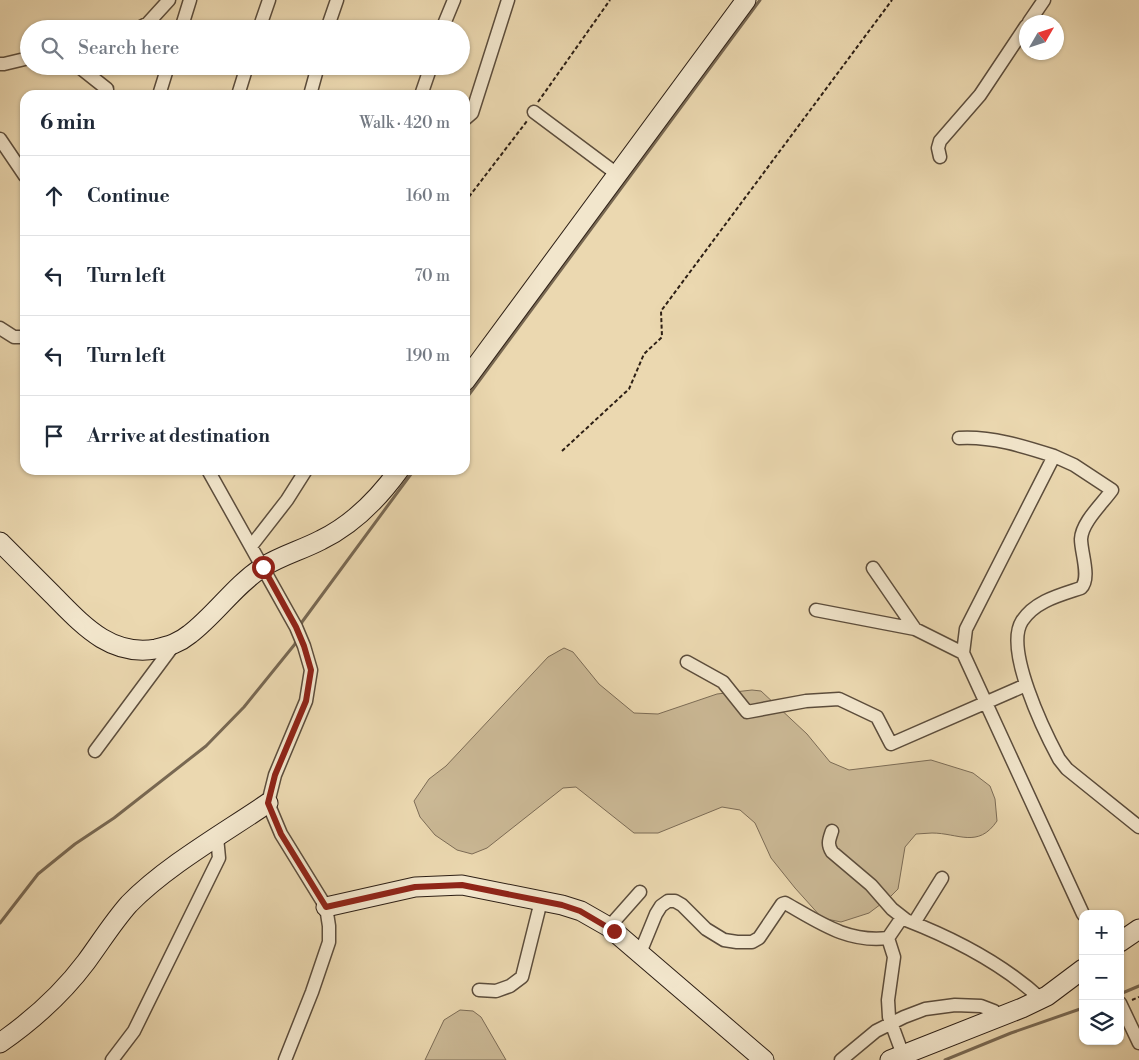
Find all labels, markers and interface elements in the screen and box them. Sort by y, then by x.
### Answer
north arrow [1019,15,1064,60]
search box [20,20,470,75]
icon: search [38,34,66,62]
text: Search here [78,36,179,60]
text: 6 min [40,110,95,136]
text: Walk · 420 m [360,113,450,133]
icon: ahead [40,182,68,210]
text: Continue [87,184,170,208]
text: 160 m [406,186,450,206]
icon: left [40,262,68,290]
text: Turn left [87,264,166,288]
text: 70 m [414,266,450,286]
icon: left [40,342,68,370]
text: Turn left [87,344,166,368]
text: 190 m [406,346,450,366]
icon: arrive [40,422,68,450]
text: Arrive at destination [87,424,270,448]
route start [252,556,275,579]
map controls [1079,910,1124,1045]
button: + [1079,910,1124,955]
route end [603,920,626,943]
button: − [1079,955,1124,1000]
button: layers [1079,1000,1124,1045]

